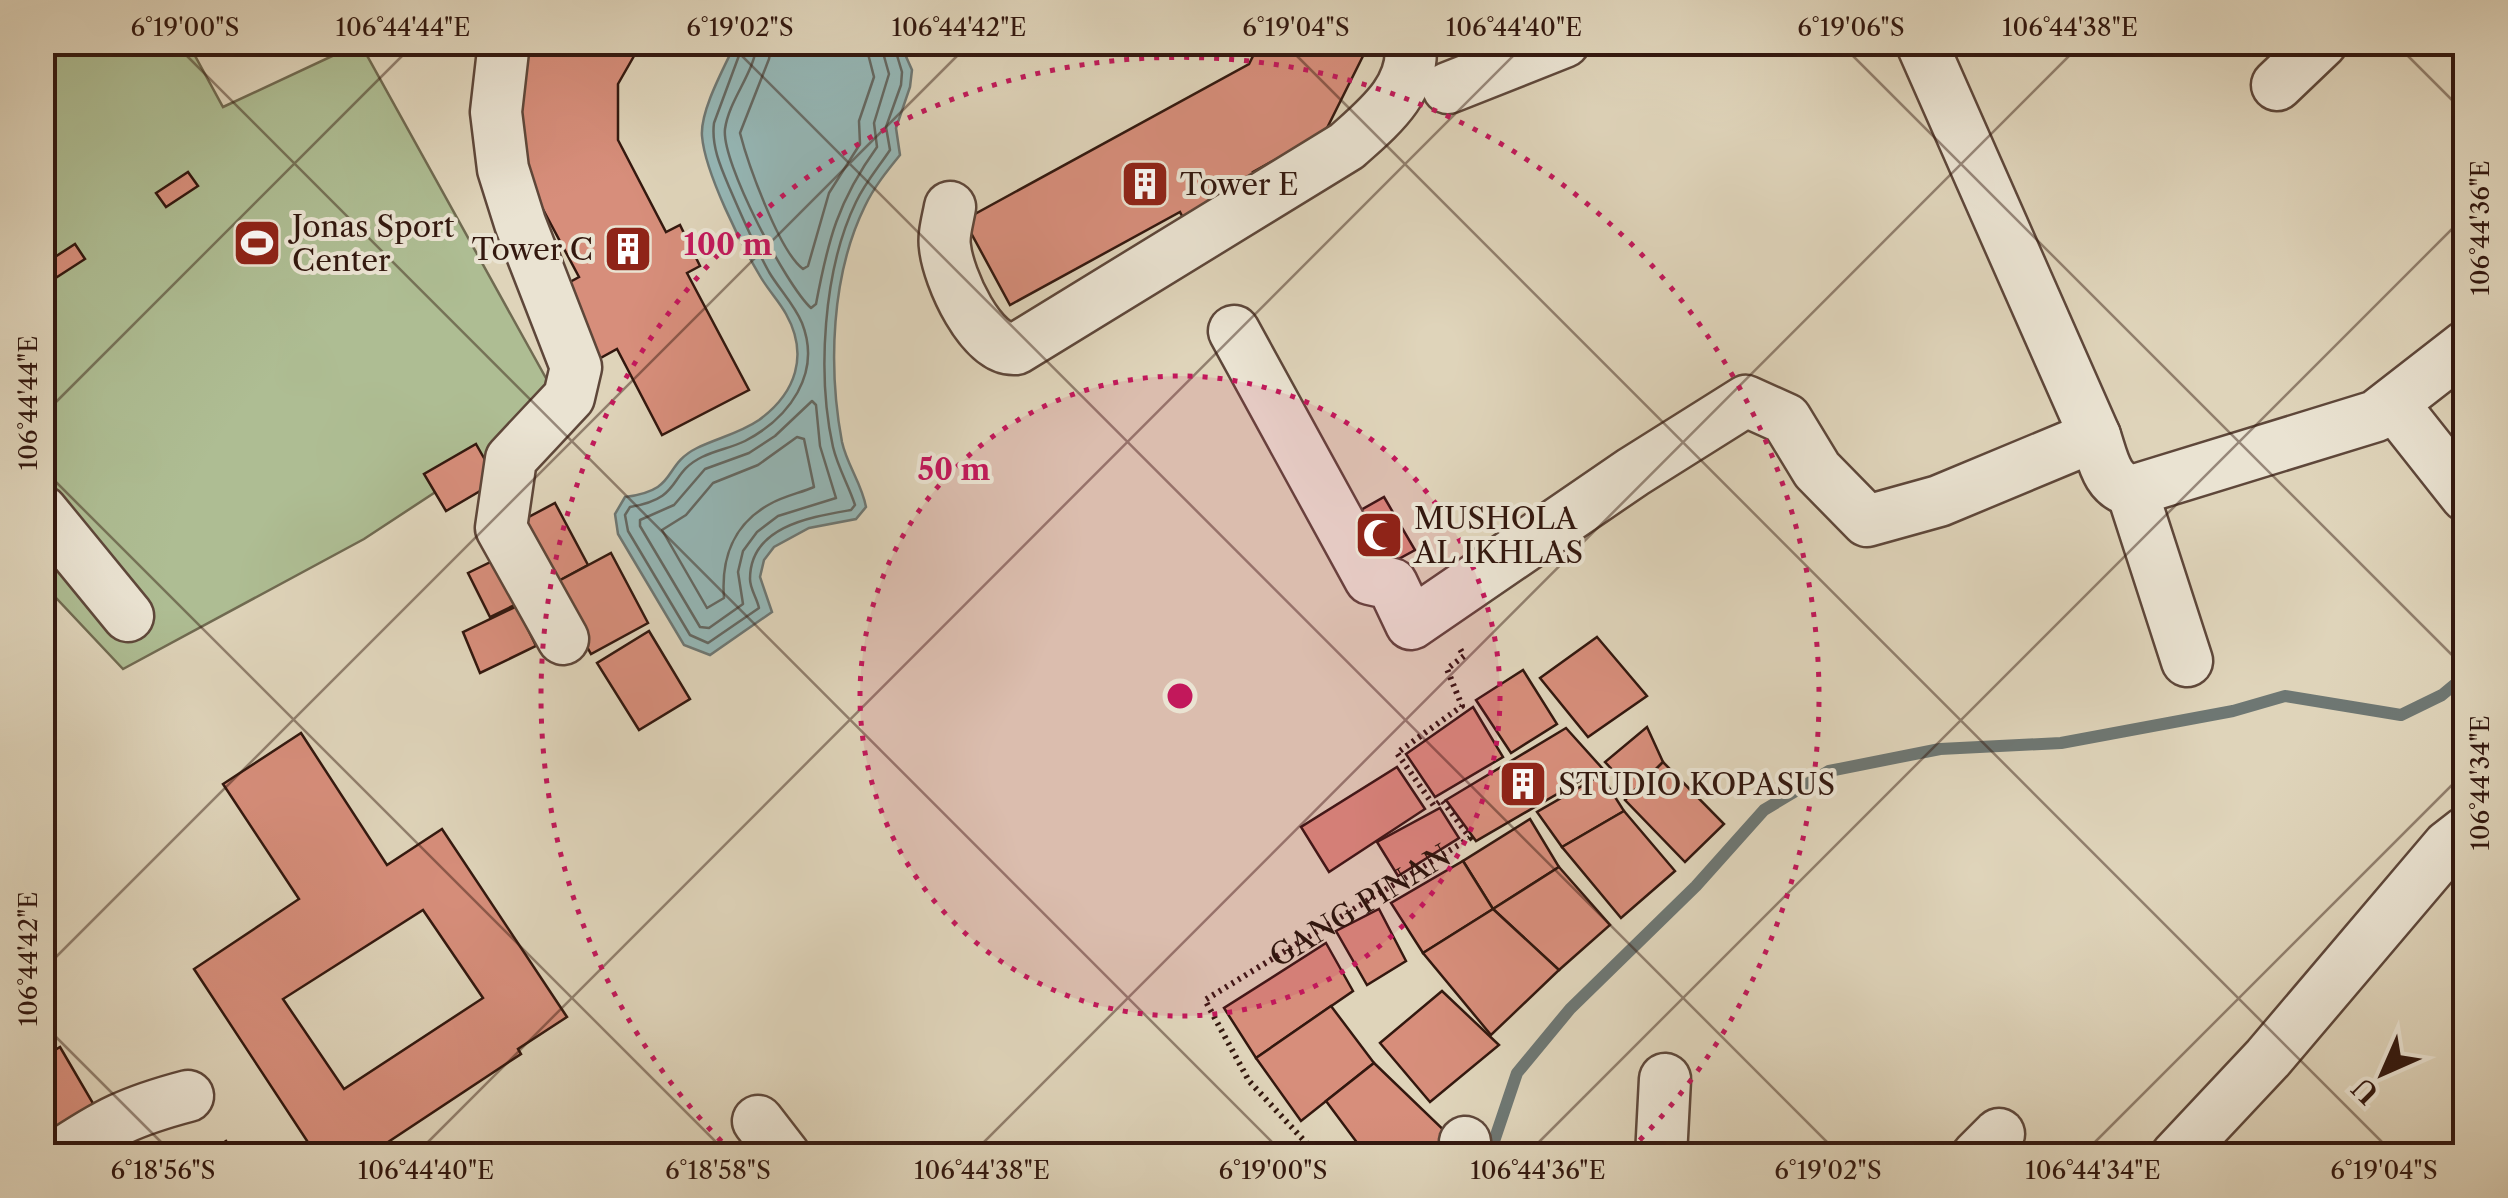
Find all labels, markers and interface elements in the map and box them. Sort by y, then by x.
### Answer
text: 6°19'00"S [131,12,239,43]
text: 106°44'44"E [335,12,471,43]
text: 6°19'02"S [686,12,794,43]
text: 106°44'42"E [891,12,1027,43]
text: 6°19'04"S [1242,12,1350,43]
text: 106°44'40"E [1446,12,1582,43]
text: 6°19'06"S [1797,12,1905,43]
text: 106°44'38"E [2002,12,2138,43]
building icon: Tower E [1119,158,1171,210]
text: 106°44'36"E [2465,160,2496,296]
place label: Tower E [1180,166,1299,203]
place label: Jonas Sport Center [288,208,455,279]
sports icon: Jonas Sport Center [231,217,283,269]
building icon: Tower C [602,223,654,275]
text: 100 m [684,226,773,263]
place label: Tower C [472,231,593,268]
text: 106°44'44"E [13,335,44,471]
text: 50 m [917,451,991,488]
place label: MUSHOLA AL IKHLAS [1413,500,1583,571]
mosque icon: MUSHOLA AL IKHLAS [1353,509,1405,561]
centre of rings [1162,678,1198,714]
text: 106°44'34"E [2465,715,2496,851]
building icon: STUDIO KOPASUS [1497,758,1549,810]
place label: STUDIO KOPASUS [1558,766,1835,803]
street label: GANG PINAN [1263,836,1457,975]
text: 106°44'42"E [13,891,44,1027]
north arrow [2333,1023,2433,1123]
text: U [2345,1070,2385,1111]
text: 6°18'56"S [110,1155,216,1186]
text: 106°44'40"E [358,1155,494,1186]
text: 6°18'58"S [665,1155,771,1186]
text: 106°44'38"E [914,1155,1050,1186]
text: 6°19'00"S [1219,1155,1327,1186]
text: 106°44'36"E [1470,1155,1606,1186]
text: 6°19'02"S [1774,1155,1882,1186]
text: 106°44'34"E [2025,1155,2161,1186]
text: 6°19'04"S [2330,1155,2438,1186]

